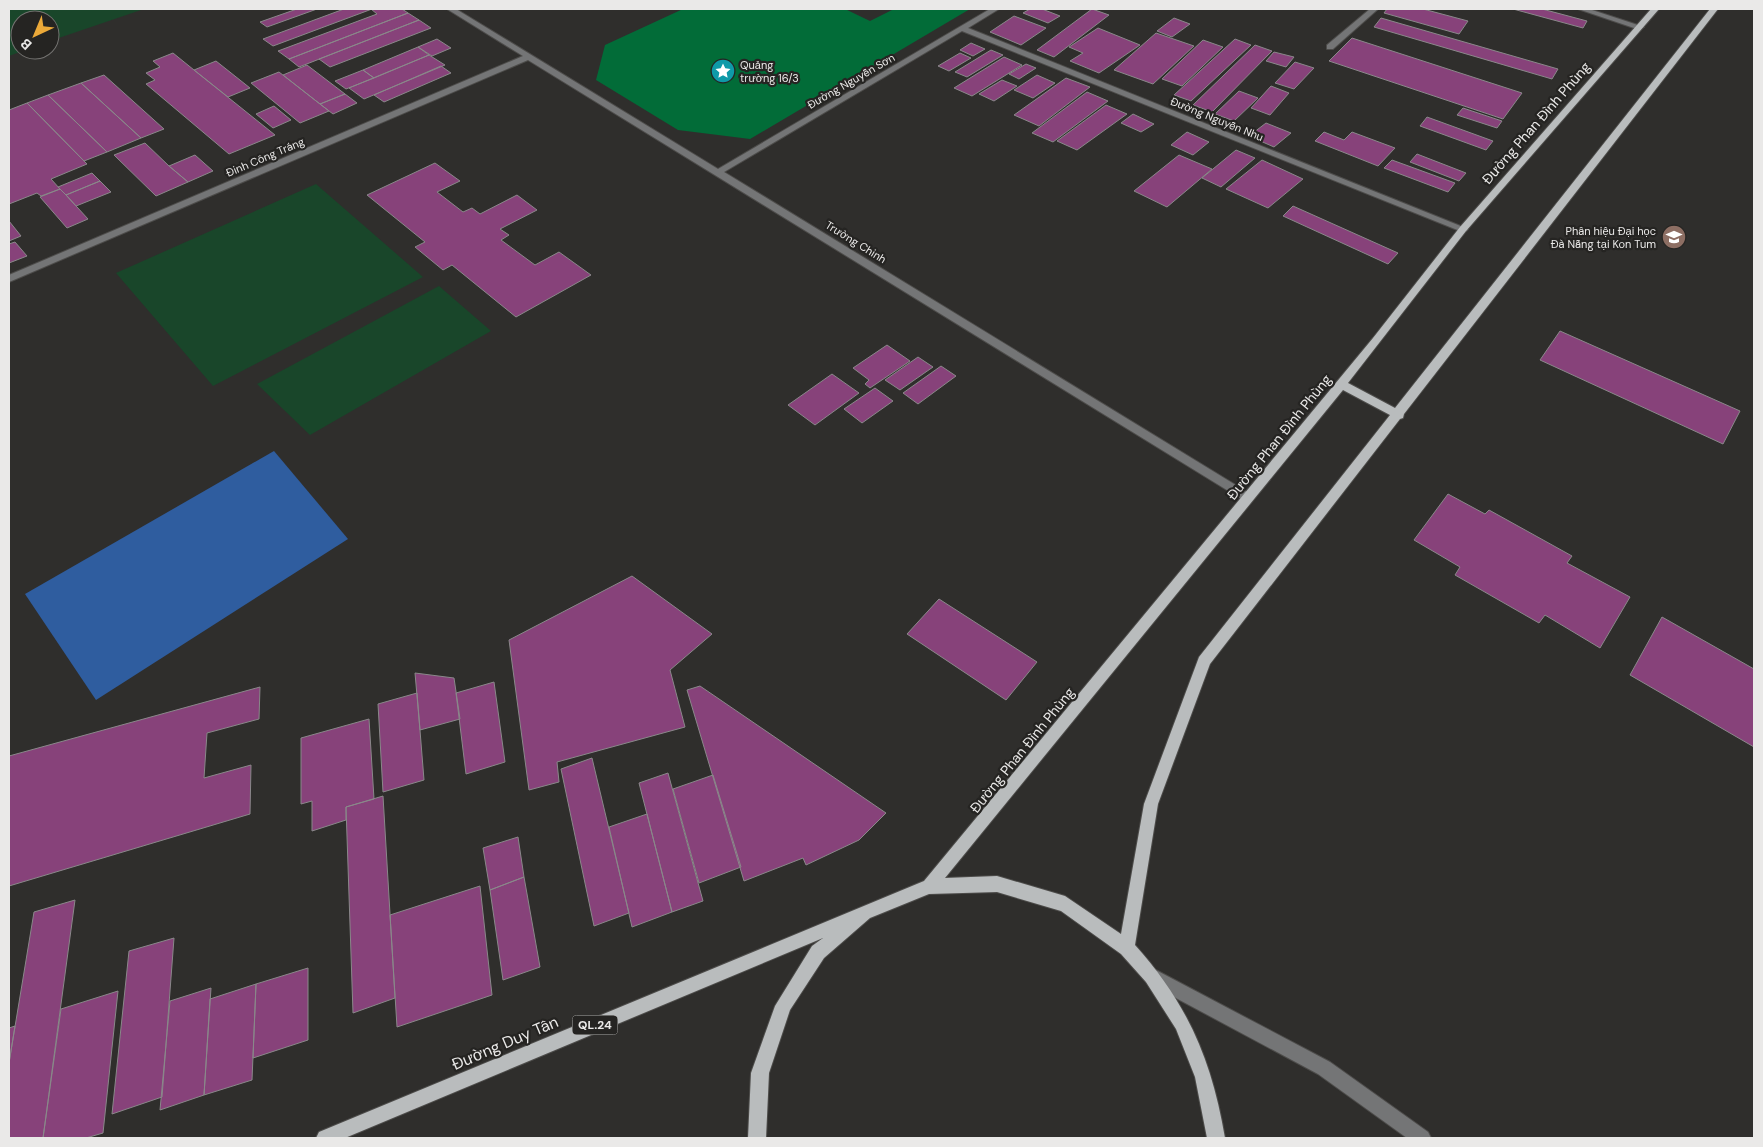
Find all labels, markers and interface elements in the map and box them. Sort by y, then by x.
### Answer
north arrow [10,10,60,60]
text: B [16,35,35,54]
street label: Đường Nguyễn Sơn [805,50,897,112]
place icon: Quảng trường 16/3 [710,58,736,84]
place label: Quảng trường 16/3 [740,58,799,85]
street label: Đường Phan Đình Phùng [1478,58,1594,188]
street label: Đường Nguyễn Nhu [1168,94,1266,144]
street label: Đinh Công Tráng [224,134,306,180]
street label: Trường Chinh [823,218,889,266]
place label: Phân hiệu Đại học Đà Nẵng tại Kon Tum [1551,224,1656,251]
school or university icon: Phân hiệu Đại học Đà Nẵng tại Kon Tum [1661,224,1687,250]
street label: Đường Phan Đình Phùng [1223,370,1335,503]
street label: Đường Phan Đình Phùng [966,683,1078,816]
street label: Đường Duy Tân [448,1011,562,1075]
road number: QL.24 [572,1016,618,1034]

